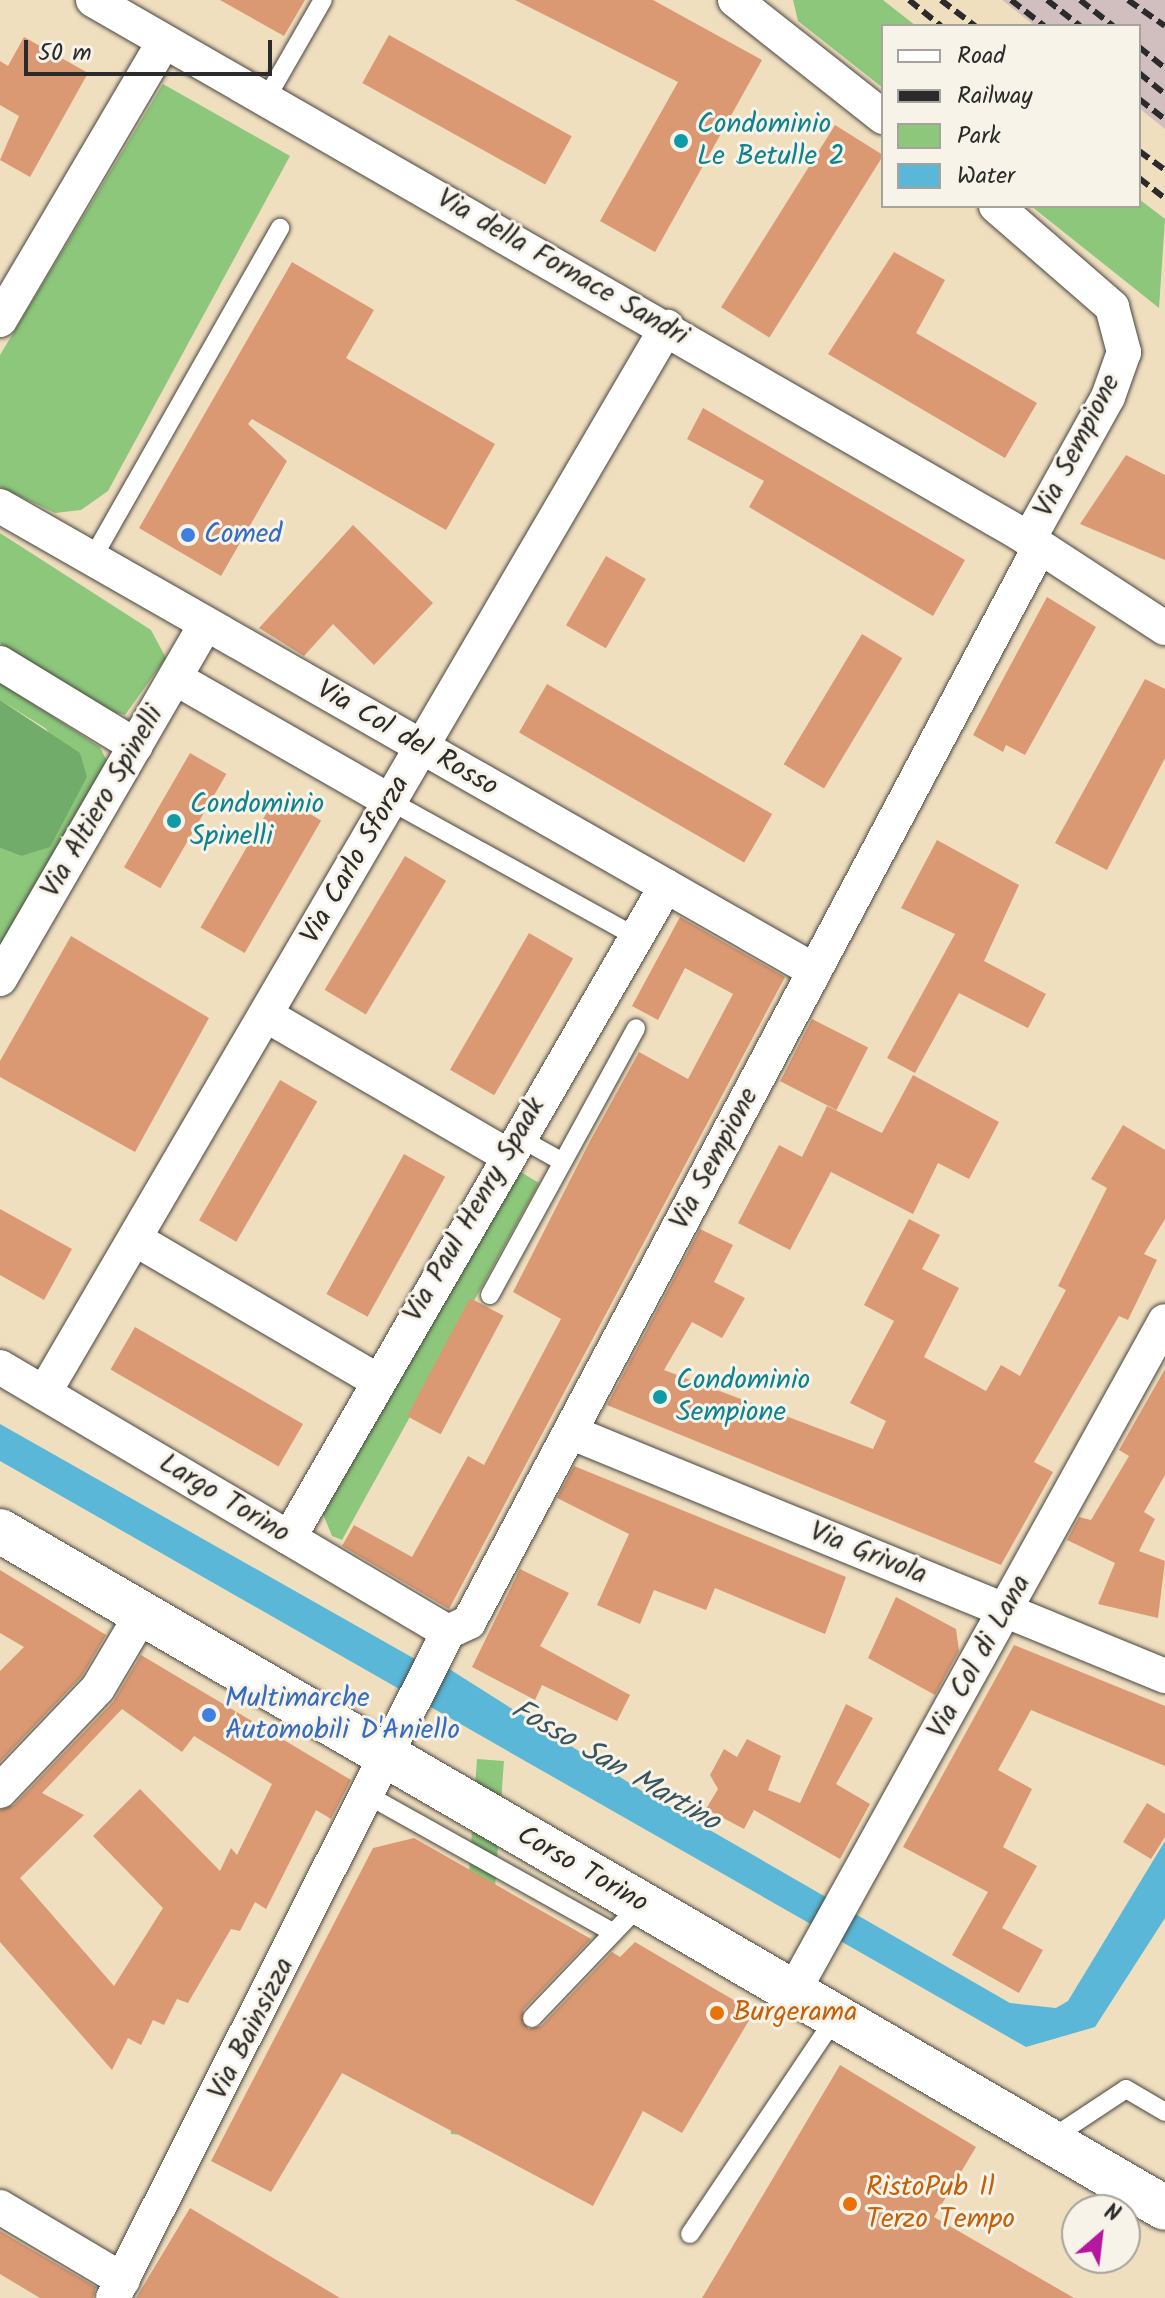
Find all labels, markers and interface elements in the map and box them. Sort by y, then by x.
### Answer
scale bar [28,24,276,74]
legend [881,24,1141,208]
text: 50 m [38,34,92,73]
text: Road [957,37,1005,76]
text: Railway [957,77,1033,116]
place label: Condominio Le Betulle 2 [697,108,845,174]
text: Park [957,117,1001,156]
marker: Condominio Le Betulle 2 [672,132,690,150]
text: Water [957,157,1015,196]
street label: Via della Fornace Sandri [430,182,694,354]
street label: Via Sempione [1028,369,1128,523]
place label: Comed [204,518,282,552]
marker: Comed [179,526,197,544]
street label: Via Col del Rosso [310,674,504,804]
street label: Via Altiero Spinelli [34,700,172,904]
street label: Via Carlo Sforza [294,770,418,950]
place label: Condominio Spinelli [190,788,324,854]
marker: Condominio Spinelli [165,812,183,830]
street label: Via Sempione [664,1082,766,1236]
street label: Via Paul Henry Spaak [397,1092,553,1328]
place label: Condominio Sempione [676,1364,810,1430]
marker: Condominio Sempione [651,1388,669,1406]
street label: Largo Torino [153,1447,295,1551]
street label: Via Grivola [804,1515,932,1593]
street label: Via Col di Lana [921,1569,1039,1745]
place label: Multimarche Automobili D'Aniello [225,1682,460,1748]
water label: Fosso San Martino [504,1692,726,1840]
marker: Multimarche Automobili D'Aniello [200,1706,218,1724]
street label: Corso Torino [510,1819,654,1921]
street label: Via Bainsizza [202,1952,302,2106]
place label: Burgerama [733,1996,857,2030]
marker: Burgerama [708,2004,726,2022]
place label: RistoPub Il Terzo Tempo [866,2171,1015,2237]
north arrow [1061,2194,1141,2274]
marker: RistoPub Il Terzo Tempo [841,2195,859,2213]
text: N [1097,2195,1126,2233]

